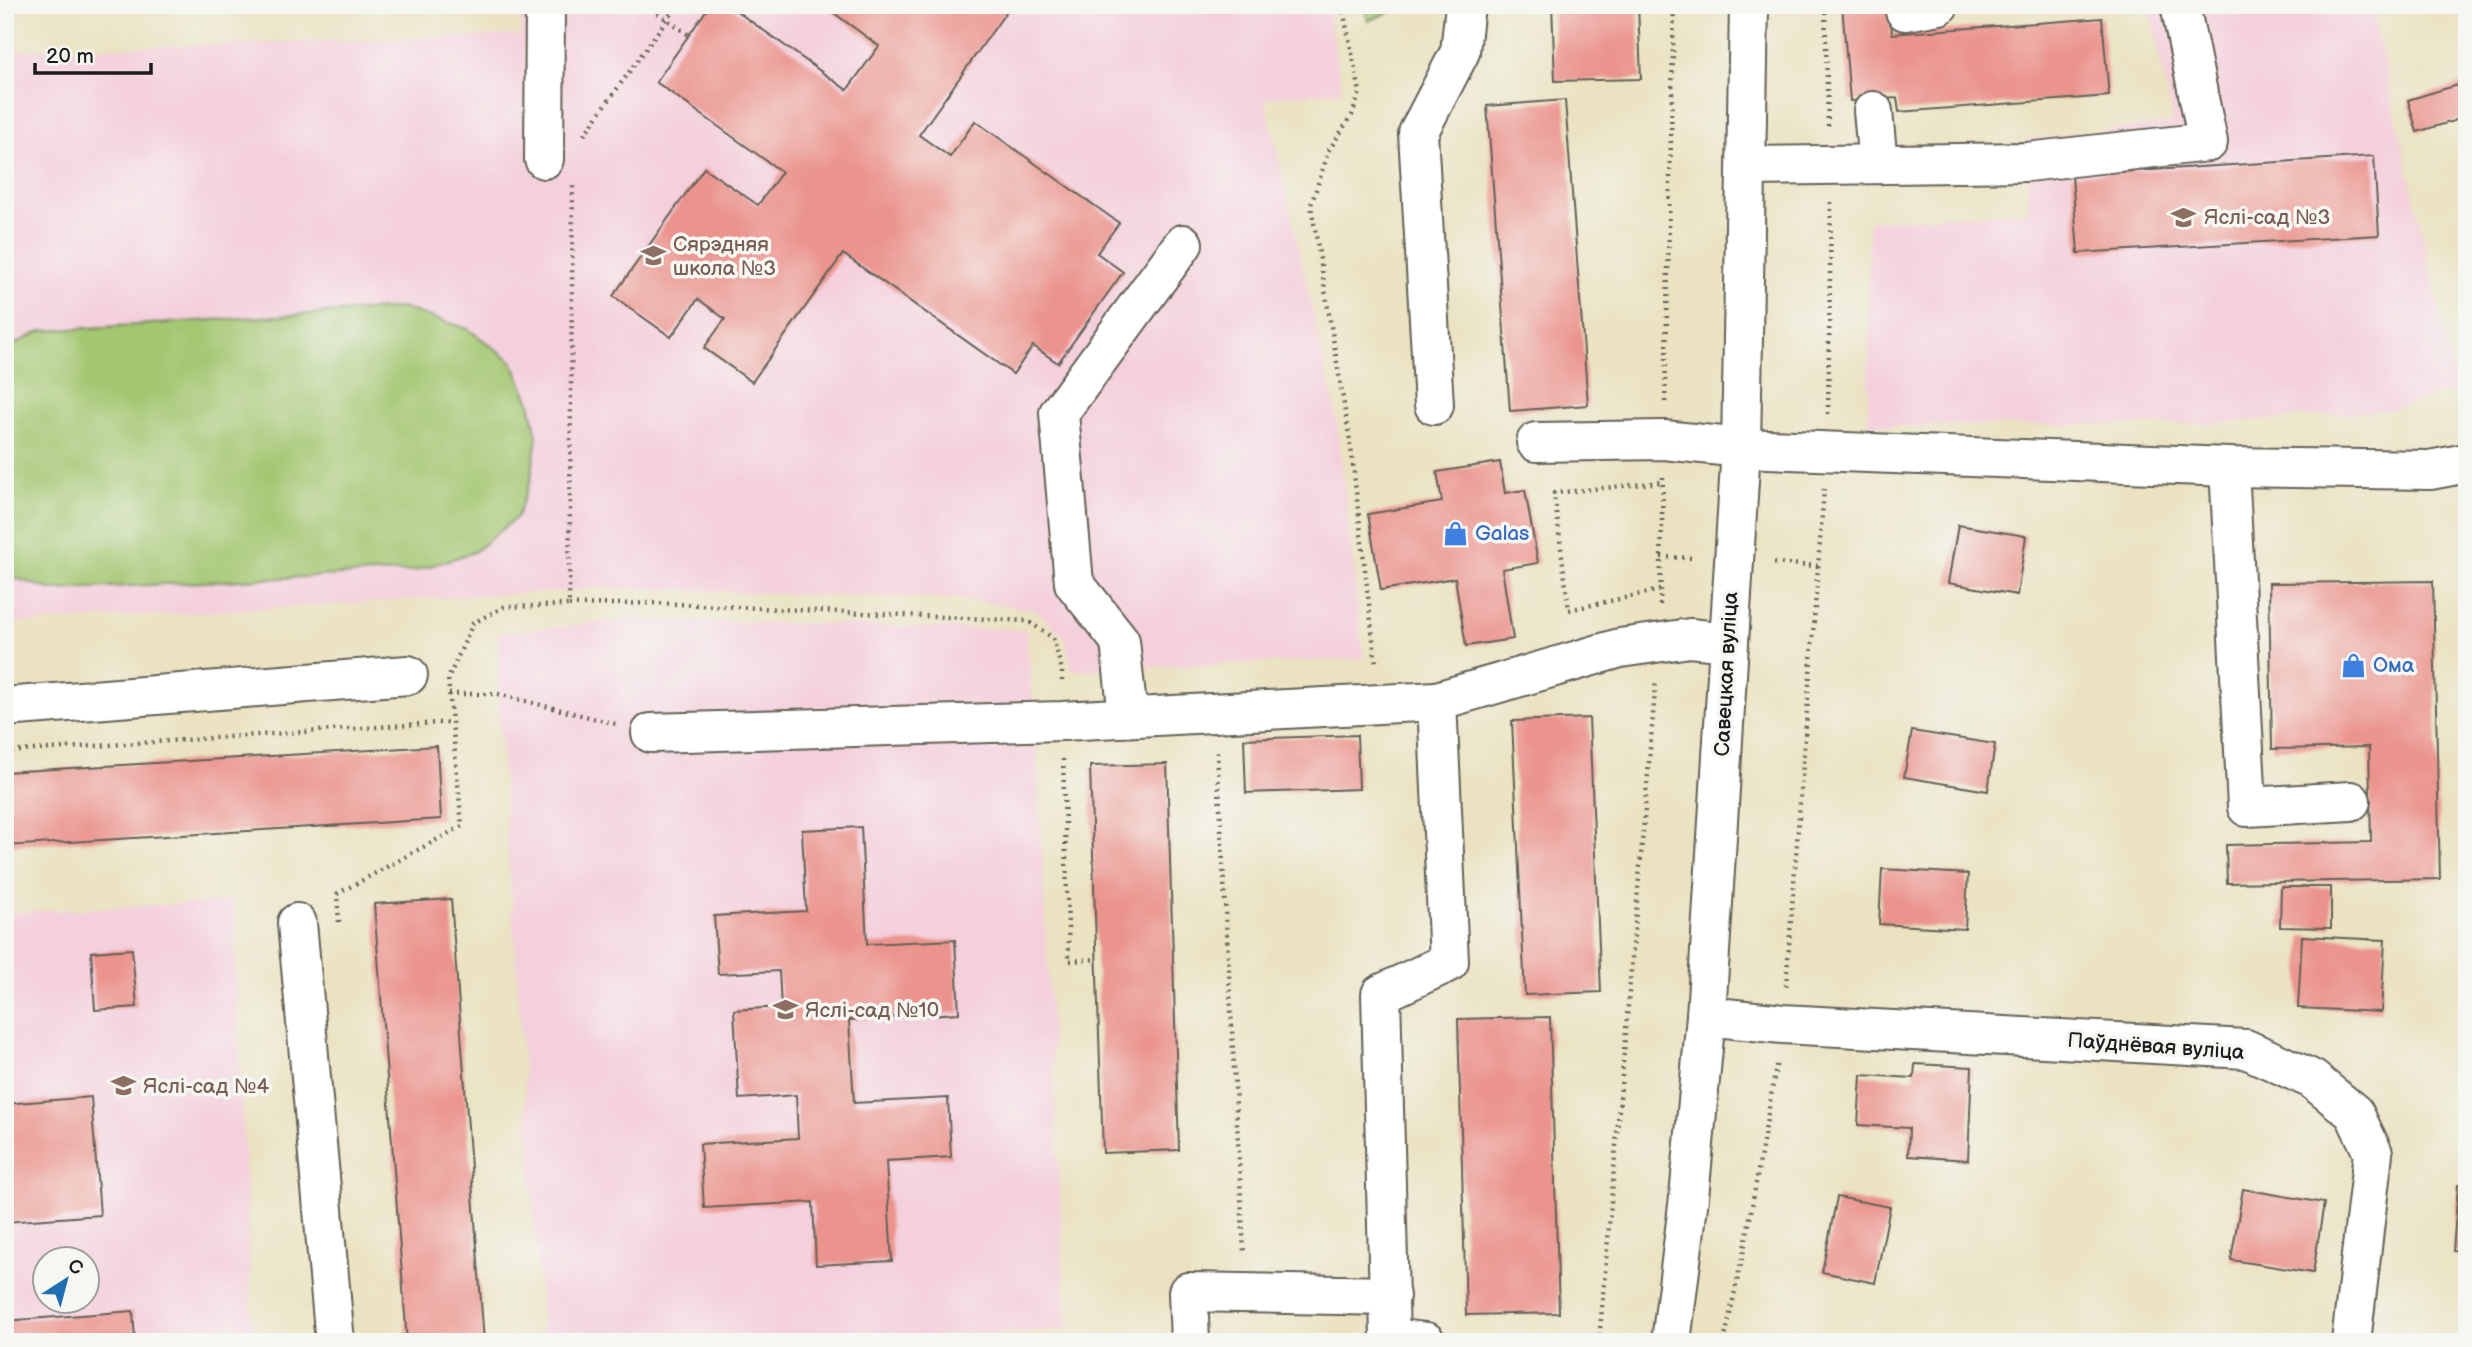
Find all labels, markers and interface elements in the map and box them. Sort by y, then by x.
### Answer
scale bar [35,32,150,76]
text: 20 m [46,44,94,69]
school or university icon: Яслі-сад №3 [2170,203,2198,231]
place label: Яслі-сад №3 [2204,205,2330,230]
place label: Сярэдняя школа №3 [673,232,776,281]
school or university icon: Сярэдняя школа №3 [639,242,667,270]
shop icon: Galas [1441,519,1469,547]
place label: Galas [1475,521,1529,546]
street label: Савецкая вуліца [1710,591,1743,757]
shop icon: Ома [2339,651,2367,679]
place label: Ома [2373,653,2415,678]
school or university icon: Яслі-сад №10 [771,996,799,1024]
place label: Яслі-сад №10 [805,998,939,1023]
street label: Паўднёвая вуліца [2067,1028,2246,1065]
school or university icon: Яслі-сад №4 [109,1072,137,1100]
place label: Яслі-сад №4 [143,1074,269,1099]
north arrow [32,1246,102,1316]
text: С [63,1254,87,1281]

